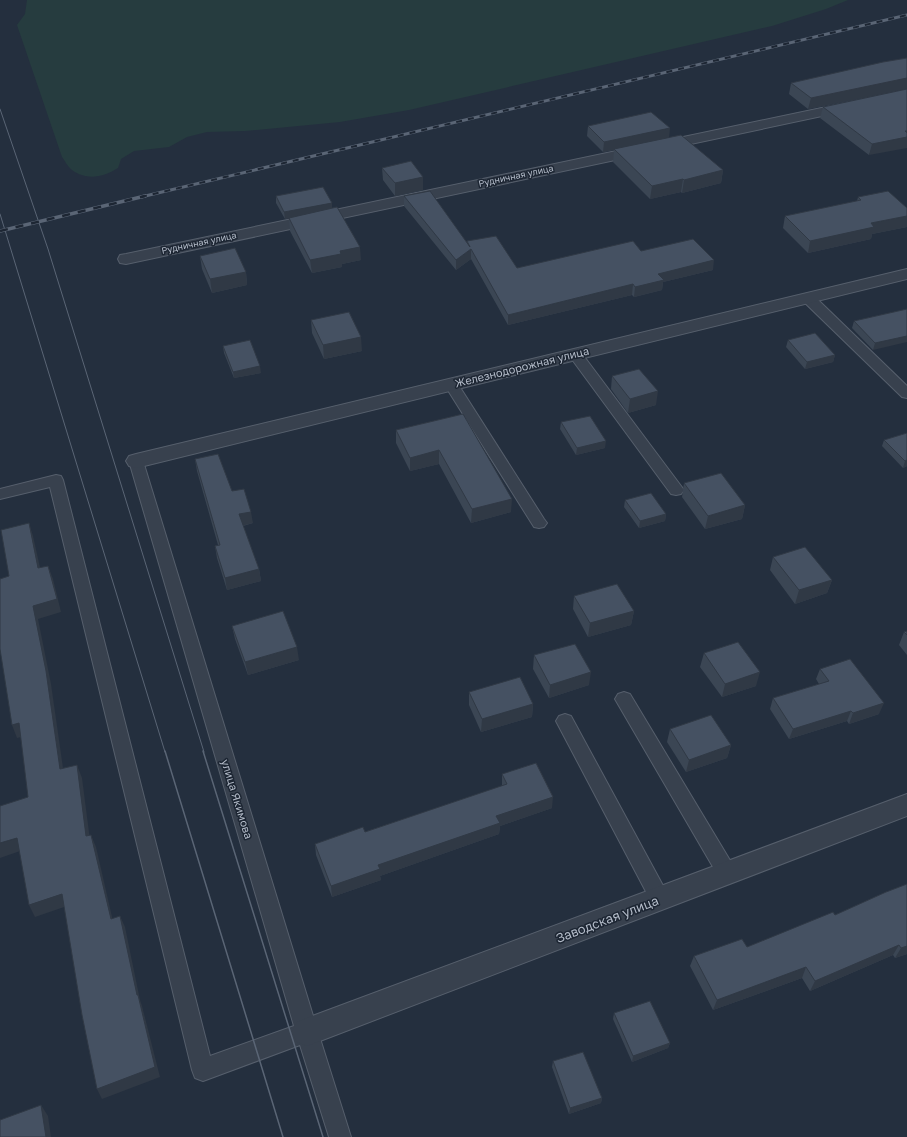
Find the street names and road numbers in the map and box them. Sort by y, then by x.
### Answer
street label: Рудничная улица [477,162,554,189]
street label: Рудничная улица [160,229,237,256]
street label: Железнодорожная улица [453,344,590,389]
street label: улица Якимова [219,758,256,840]
street label: Заводская улица [553,892,661,946]

